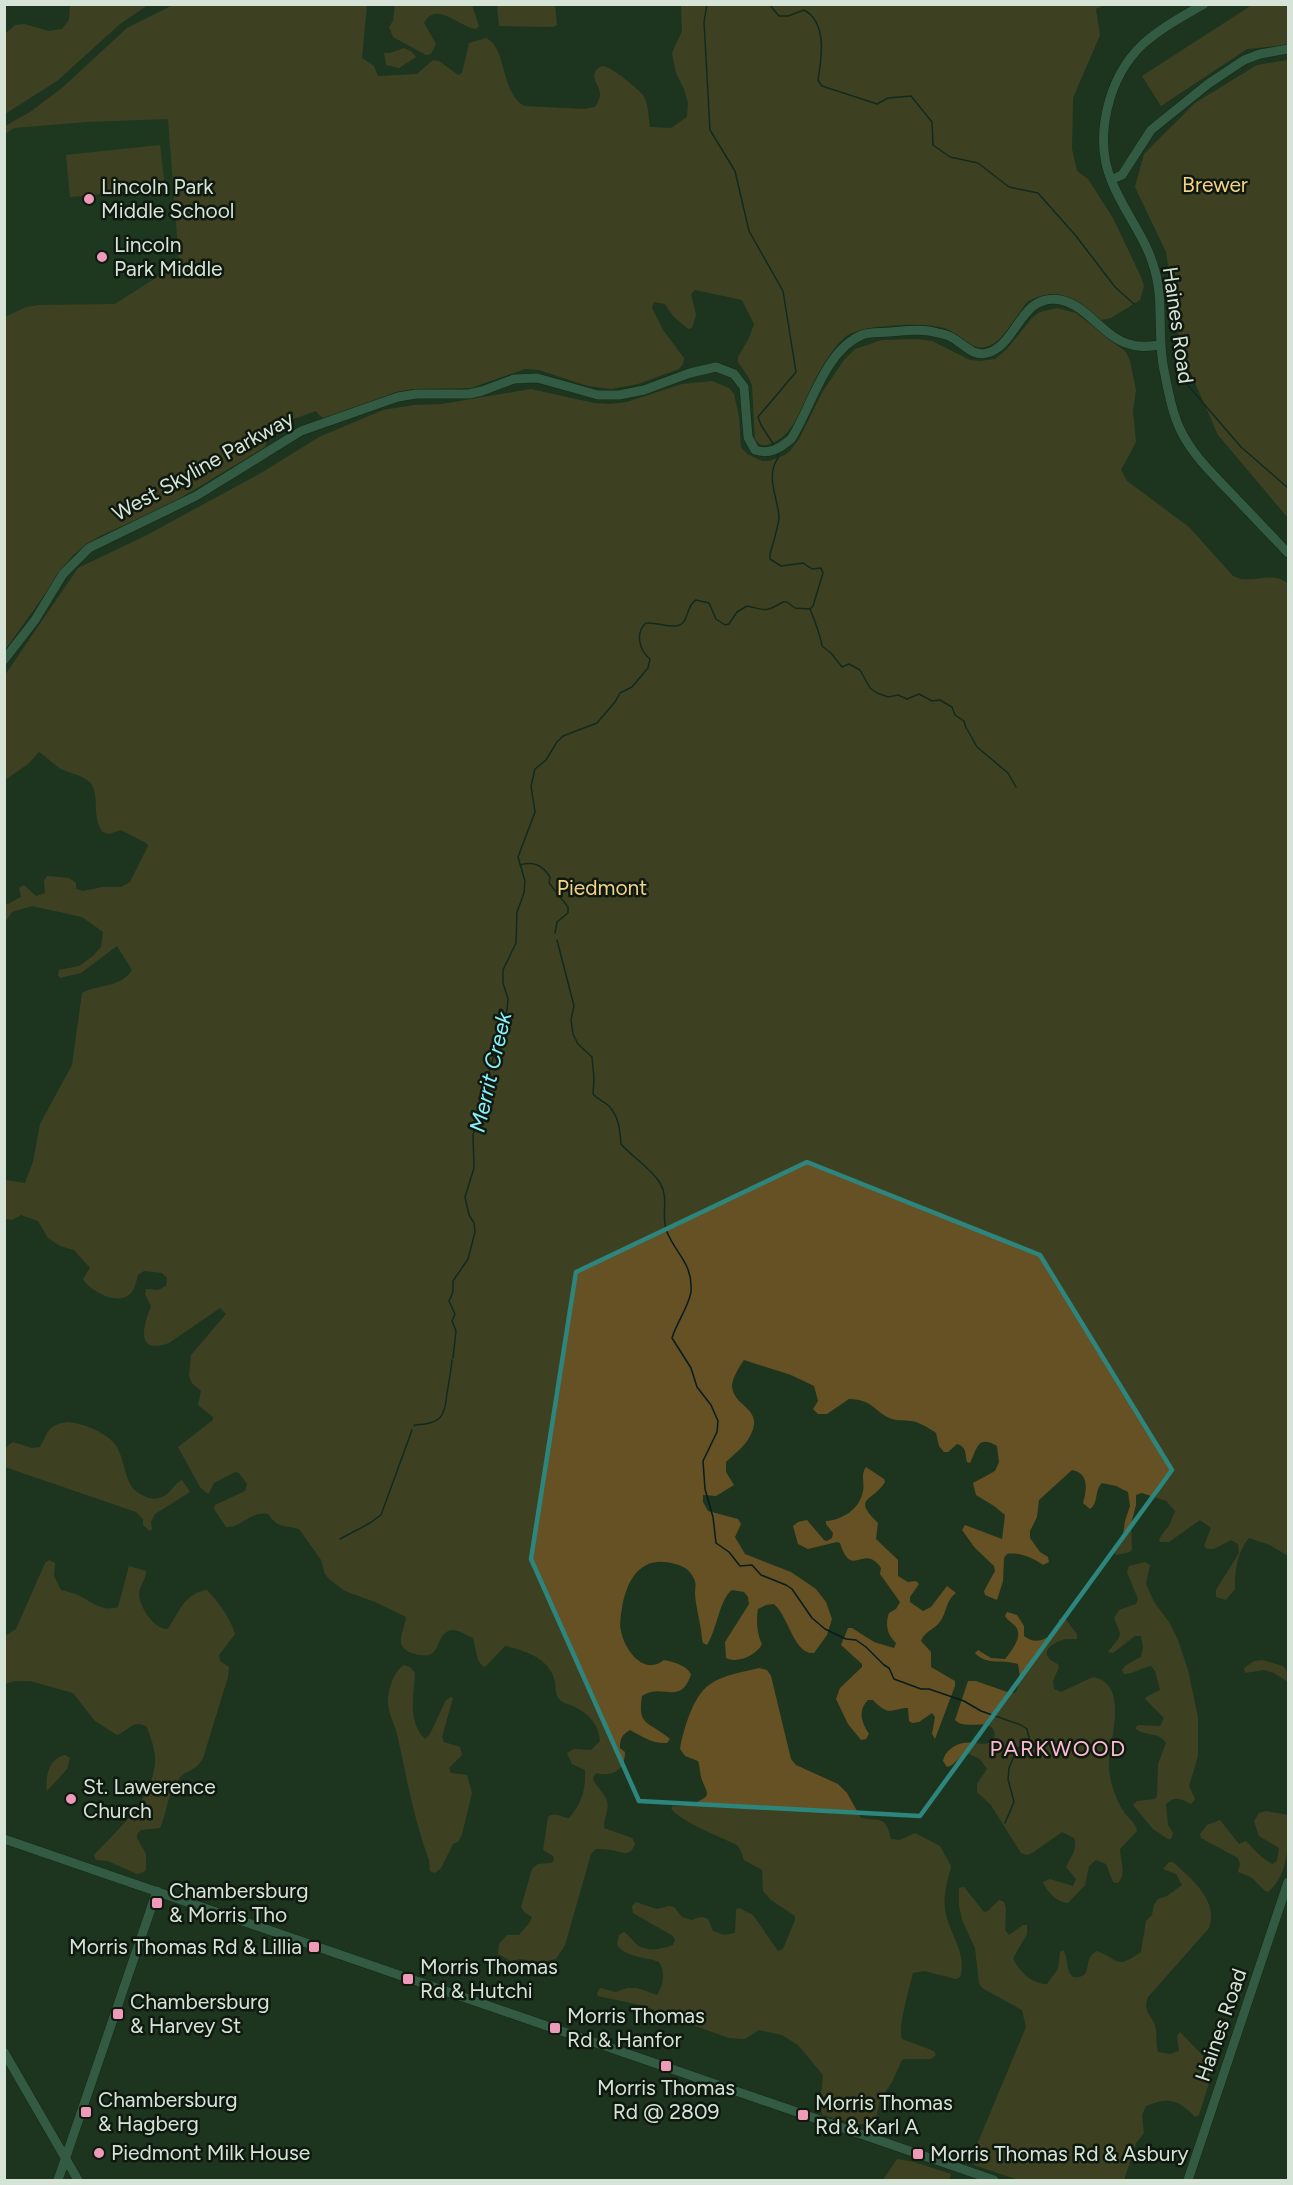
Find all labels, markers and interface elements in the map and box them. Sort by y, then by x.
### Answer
park label: Brewer [1182,172,1248,197]
place label: Lincoln Park Middle School [101,174,234,223]
marker: Lincoln Park Middle School [82,192,96,206]
place label: Lincoln Park Middle [114,232,222,281]
marker: Lincoln Park Middle [95,250,109,264]
street label: Haines Road [1158,265,1199,385]
street label: West Skyline Parkway [108,405,298,526]
park label: Piedmont [557,875,647,900]
water label: Merrit Creek [464,1008,518,1135]
district label: PARKWOOD [989,1735,1127,1762]
place label: St. Lawerence Church [83,1774,216,1823]
marker: St. Lawerence Church [64,1792,78,1806]
place label: Chambersburg & Morris Tho [169,1878,309,1927]
marker: Chambersburg & Morris Tho [150,1896,164,1910]
place label: Morris Thomas Rd & Lillia [69,1934,302,1959]
marker: Morris Thomas Rd & Lillia [307,1940,321,1954]
place label: Morris Thomas Rd & Hutchi [420,1954,558,2003]
street label: Haines Road [1190,1965,1252,2085]
marker: Morris Thomas Rd & Hutchi [401,1972,415,1986]
place label: Chambersburg & Harvey St [130,1989,270,2038]
place label: Morris Thomas Rd & Hanfor [567,2003,705,2052]
marker: Chambersburg & Harvey St [111,2007,125,2021]
marker: Morris Thomas Rd & Hanfor [548,2021,562,2035]
marker: Morris Thomas Rd @ 2809 [659,2059,673,2073]
place label: Morris Thomas Rd @ 2809 [597,2075,735,2124]
place label: Chambersburg & Hagberg [98,2087,238,2136]
place label: Morris Thomas Rd & Karl A [815,2090,953,2139]
marker: Chambersburg & Hagberg [79,2105,93,2119]
marker: Morris Thomas Rd & Karl A [796,2108,810,2122]
place label: Piedmont Milk House [111,2140,310,2165]
place label: Morris Thomas Rd & Asbury [930,2141,1189,2166]
marker: Piedmont Milk House [92,2146,106,2160]
marker: Morris Thomas Rd & Asbury [911,2147,925,2161]

